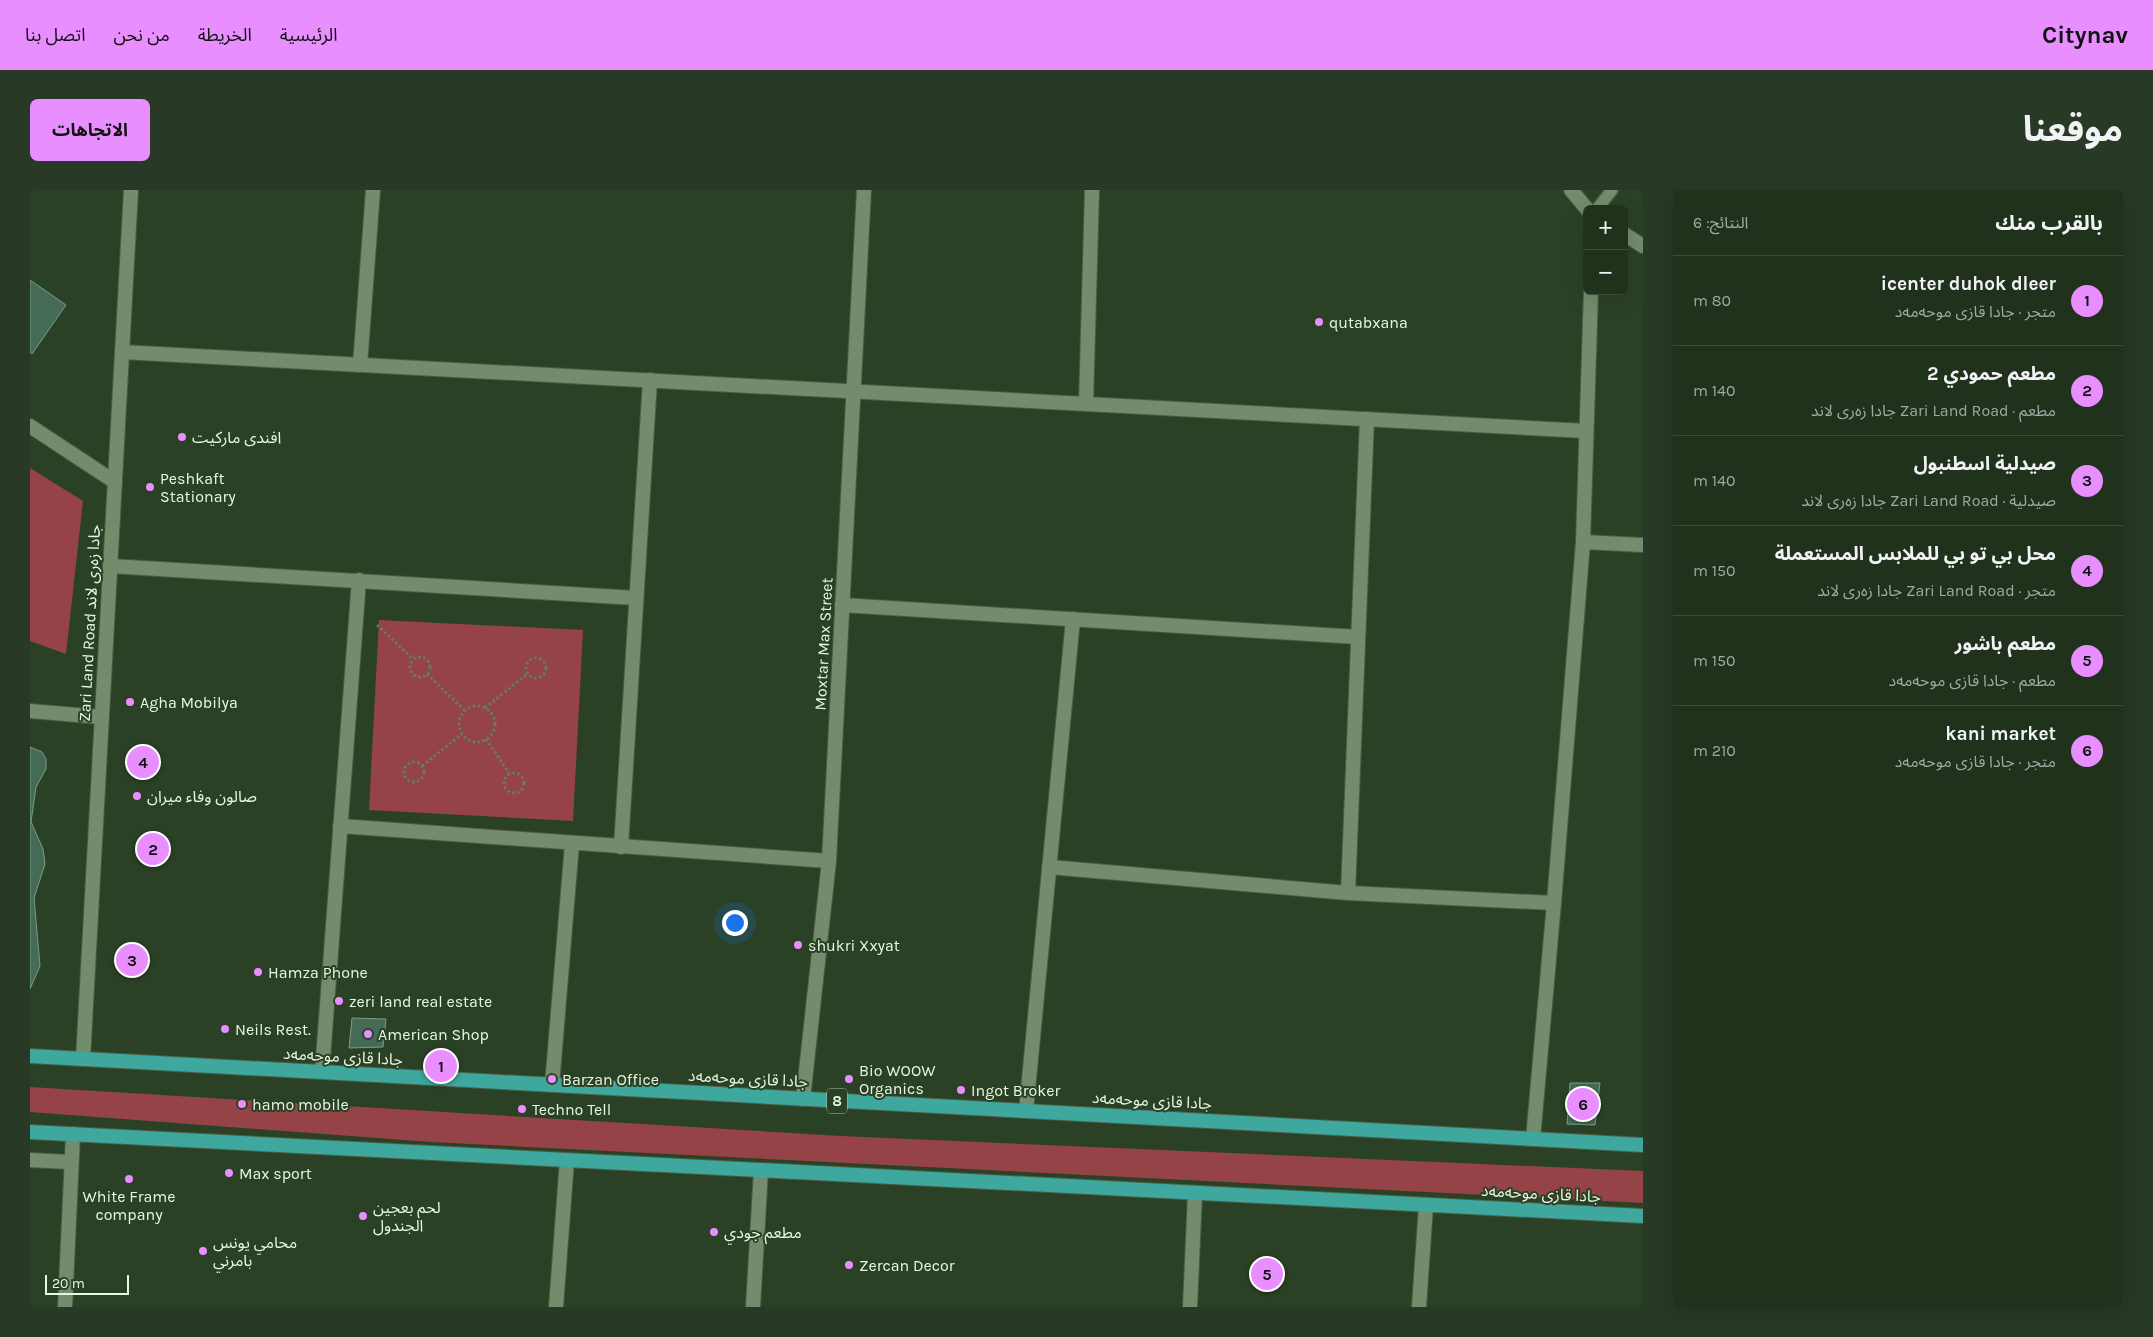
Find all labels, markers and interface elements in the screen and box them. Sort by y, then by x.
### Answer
text: Citynav [2042,21,2128,49]
text: اتصل بنا [25,24,85,46]
text: من نحن [113,24,170,46]
text: الخريطة [198,24,252,46]
text: الرئيسية [280,24,338,46]
button: الاتجاهات [30,99,150,161]
text: موقعنا [2023,109,2123,150]
map controls [1583,205,1628,295]
button: + [1583,205,1628,250]
text: بالقرب منك [1995,211,2103,235]
text: النتائج: 6 [1693,213,1748,232]
button: − [1583,250,1628,295]
text: icenter duhok dleer [1881,273,2056,295]
text: 80 m [1693,291,1731,310]
text: 1 [2084,291,2090,310]
text: متجر · جادا قازی موحەمەد [1895,302,2056,321]
place label: qutabxana [1329,313,1408,332]
marker: qutabxana [1313,316,1325,328]
text: مطعم حمودي 2 [1927,363,2056,385]
text: 140 m [1693,381,1736,400]
text: 2 [2082,381,2092,400]
text: مطعم · Zari Land Road جادا زەری لاند [1811,401,2056,420]
place label: افندى ماركيت [192,428,281,447]
marker: افندى ماركيت [176,431,188,443]
text: صيدلية اسطنبول [1914,453,2056,475]
place label: Peshkaft Stationary [160,469,236,506]
text: 140 m [1693,471,1736,490]
text: 3 [2082,471,2092,490]
marker: Peshkaft Stationary [144,481,156,493]
text: صيدلية · Zari Land Road جادا زەری لاند [1801,491,2056,510]
street label: Zari Land Road جادا زەری لاند [75,524,104,722]
text: محل بي تو بي للملابس المستعملة [1775,543,2056,565]
text: 150 m [1693,561,1736,580]
text: 4 [2082,561,2092,580]
street label: Moxtar Max Street [811,577,836,711]
text: متجر · Zari Land Road جادا زەری لاند [1817,581,2056,600]
text: مطعم باشور [1955,633,2056,655]
text: 150 m [1693,651,1736,670]
text: 5 [2082,651,2092,670]
text: مطعم · جادا قازی موحەمەد [1889,671,2056,690]
place label: Agha Mobilya [140,693,238,712]
marker: Agha Mobilya [124,696,136,708]
text: kani market [1945,723,2056,745]
text: 210 m [1693,741,1736,760]
text: 6 [2082,741,2092,760]
pin: 4 [127,743,159,781]
text: متجر · جادا قازی موحەمەد [1895,752,2056,771]
place label: صالون وفاء ميران [147,787,257,806]
marker: صالون وفاء ميران [131,790,143,802]
pin: 2 [137,830,169,868]
your location [722,910,748,936]
place label: shukri Xxyat [808,936,900,955]
marker: shukri Xxyat [792,939,804,951]
pin: 3 [116,941,148,979]
place label: Hamza Phone [268,963,368,982]
marker: Hamza Phone [252,966,264,978]
place label: zeri land real estate [349,992,492,1011]
marker: zeri land real estate [333,995,345,1007]
place label: Neils Rest. [235,1020,311,1039]
marker: Neils Rest. [219,1023,231,1035]
place label: American Shop [378,1025,489,1044]
marker: American Shop [362,1028,374,1040]
street label: جادا قازی موحەمەد [283,1044,403,1069]
pin: 1 [425,1047,457,1085]
place label: Bio WOOW Organics [859,1061,936,1098]
street label: جادا قازی موحەمەد [688,1066,808,1091]
place label: Barzan Office [562,1070,659,1089]
marker: Barzan Office [546,1073,558,1085]
marker: Bio WOOW Organics [843,1073,855,1085]
place label: Ingot Broker [971,1081,1060,1100]
marker: Ingot Broker [955,1084,967,1096]
pin: 6 [1567,1085,1599,1123]
road number: 8 [827,1088,847,1114]
street label: جادا قازی موحەمەد [1092,1088,1212,1113]
place label: hamo mobile [252,1095,349,1114]
marker: hamo mobile [236,1098,248,1110]
place label: Techno Tell [532,1100,611,1119]
marker: Techno Tell [516,1103,528,1115]
place label: Max sport [239,1164,312,1183]
marker: Max sport [223,1167,235,1179]
marker: White Frame company [123,1173,135,1185]
street label: جادا قازی موحەمەد [1481,1181,1601,1206]
place label: White Frame company [83,1187,175,1224]
place label: لحم بعجين الجندول [373,1198,441,1236]
marker: لحم بعجين الجندول [357,1210,369,1222]
place label: مطعم جودي [724,1223,802,1245]
marker: مطعم جودي [708,1226,720,1238]
place label: محامي يونس بامرني [213,1233,297,1273]
marker: محامي يونس بامرني [197,1245,209,1257]
pin: 5 [1251,1255,1283,1293]
place label: Zercan Decor [859,1256,955,1275]
marker: Zercan Decor [843,1259,855,1271]
scale bar [45,1272,129,1295]
text: 20 m [52,1275,85,1292]

